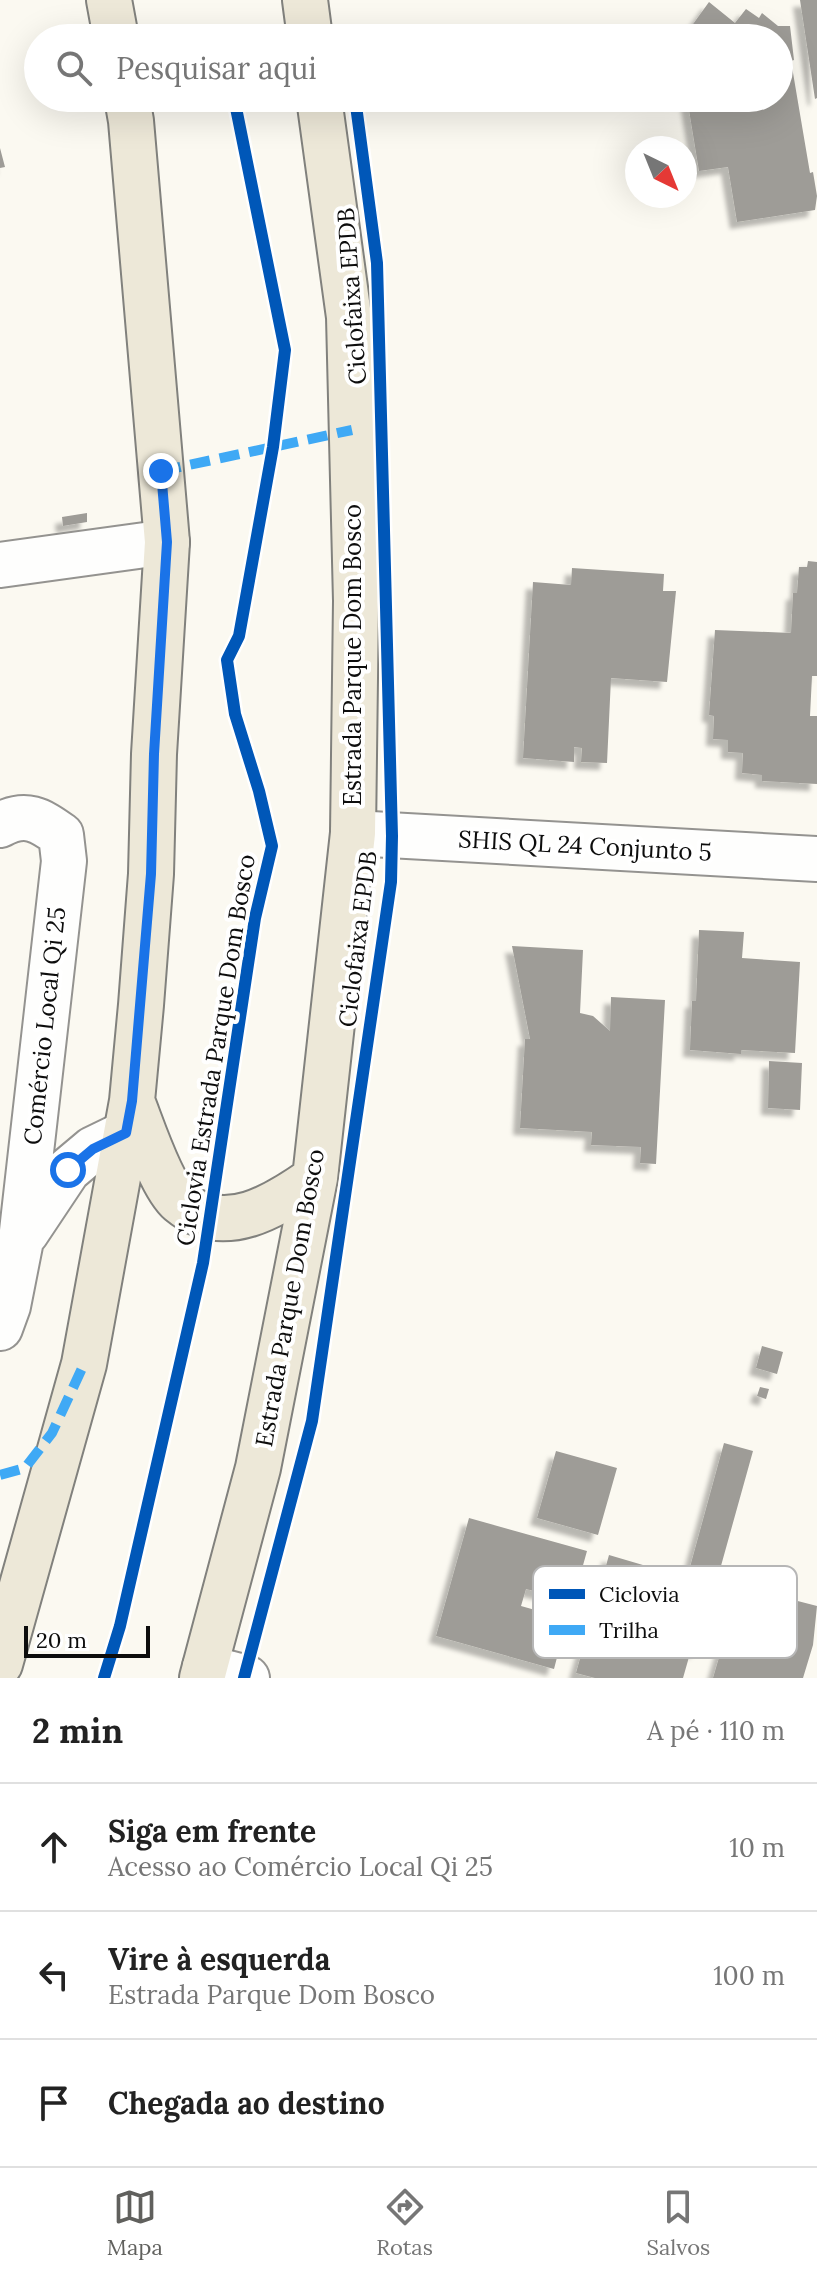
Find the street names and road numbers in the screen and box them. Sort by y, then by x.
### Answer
street label: Ciclofaixa EPDB [330,207,373,386]
street label: Estrada Parque Dom Bosco [337,504,368,806]
street label: SHIS QL 24 Conjunto 5 [457,823,713,868]
street label: Ciclofaixa EPDB [331,849,384,1029]
street label: Ciclovia Estrada Parque Dom Bosco [169,852,262,1248]
street label: Comércio Local Qi 25 [17,905,72,1147]
street label: Estrada Parque Dom Bosco [248,1147,331,1449]

